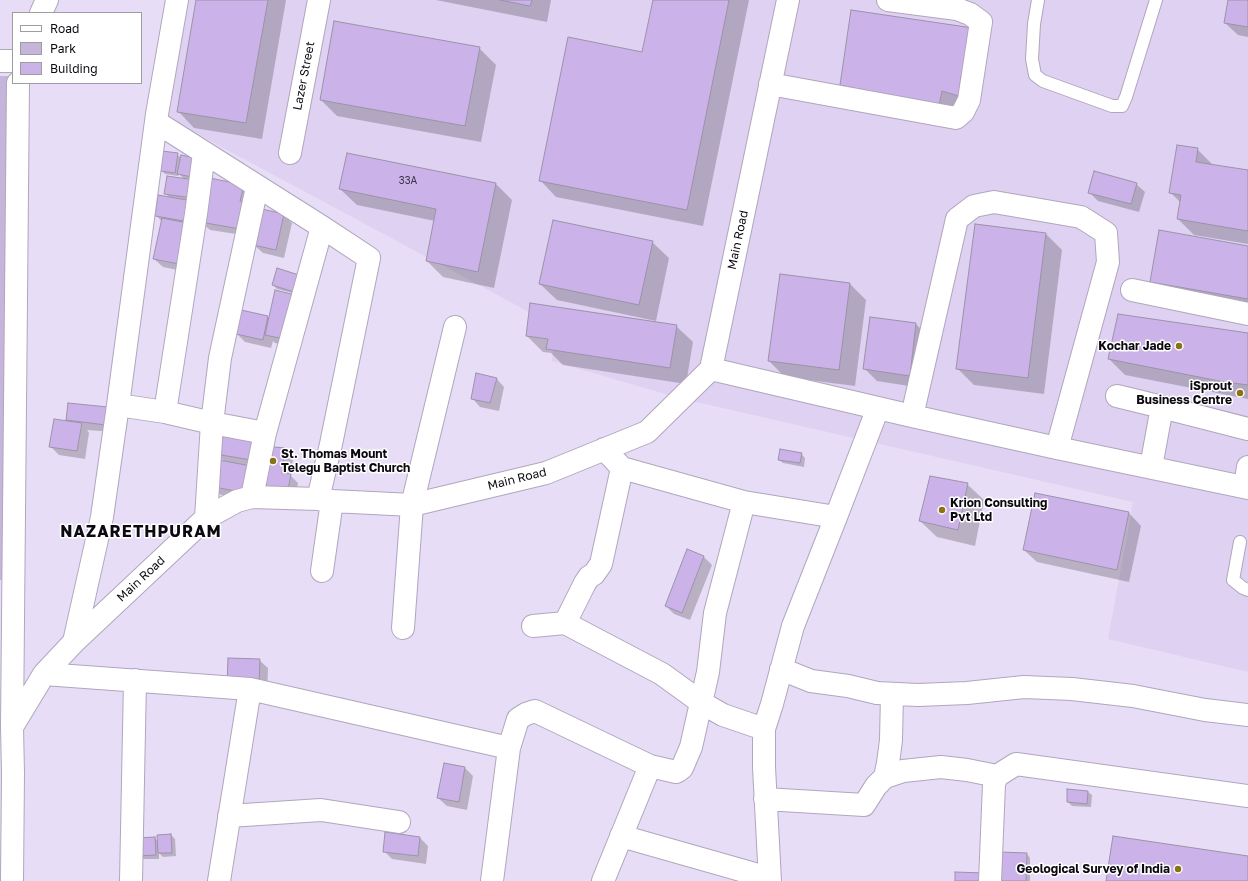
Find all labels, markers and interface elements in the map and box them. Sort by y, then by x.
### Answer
legend [12,12,142,84]
text: Road [50,21,79,36]
street label: Lazer Street [290,40,318,112]
text: Park [50,41,76,56]
text: Building [50,61,98,76]
house number: 33A [399,175,417,187]
street label: Main Road [725,209,751,271]
place label: Kochar Jade [1098,339,1171,353]
marker: Kochar Jade [1174,341,1184,351]
place label: iSprout Business Centre [1136,379,1232,407]
marker: iSprout Business Centre [1235,388,1245,398]
place label: St. Thomas Mount Telegu Baptist Church [281,447,410,475]
marker: St. Thomas Mount Telegu Baptist Church [268,456,278,466]
street label: Main Road [486,465,548,493]
place label: Krion Consulting Pvt Ltd [950,496,1047,524]
marker: Krion Consulting Pvt Ltd [937,505,947,515]
district label: NAZARETHPURAM [60,522,222,542]
street label: Main Road [114,553,168,605]
place label: Geological Survey of India [1017,862,1170,876]
marker: Geological Survey of India [1173,864,1183,874]

